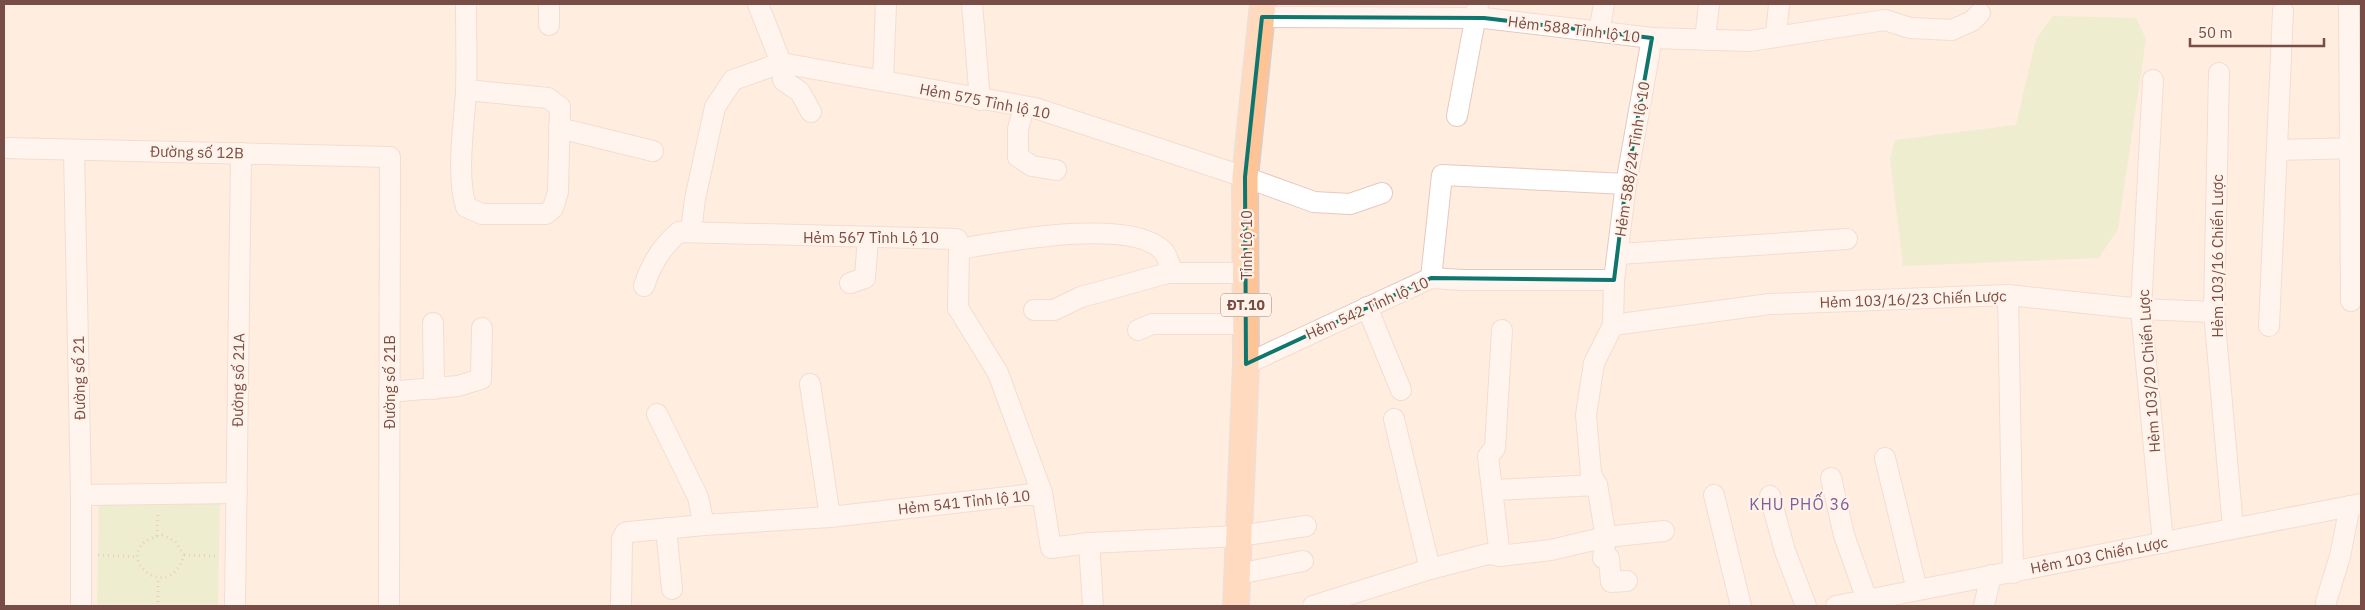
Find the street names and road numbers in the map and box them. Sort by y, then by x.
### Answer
street label: Hẻm 588 Tỉnh lộ 10 [1507,11,1641,47]
street label: Hẻm 575 Tỉnh lộ 10 [918,79,1052,123]
street label: Hẻm 588/24 Tỉnh lộ 10 [1610,80,1654,238]
street label: Đường số 12B [150,142,244,162]
street label: Hẻm 103/16 Chiến Lược [2208,174,2227,338]
street label: Tỉnh Lộ 10 [1237,210,1256,280]
street label: Hẻm 567 Tỉnh Lộ 10 [803,228,939,247]
street label: Hẻm 542 Tỉnh lộ 10 [1302,272,1432,344]
street label: Hẻm 103/16/23 Chiến Lược [1819,286,2007,312]
street label: Hẻm 103/20 Chiến Lược [2134,288,2164,453]
road number: ĐT.10 [1221,294,1271,316]
street label: Đường số 21A [228,333,248,427]
street label: Đường số 21B [380,335,399,429]
street label: Đường số 21 [69,336,89,420]
street label: Hẻm 541 Tỉnh lộ 10 [897,486,1031,518]
street label: Hẻm 103 Chiến Lược [2029,532,2170,578]

